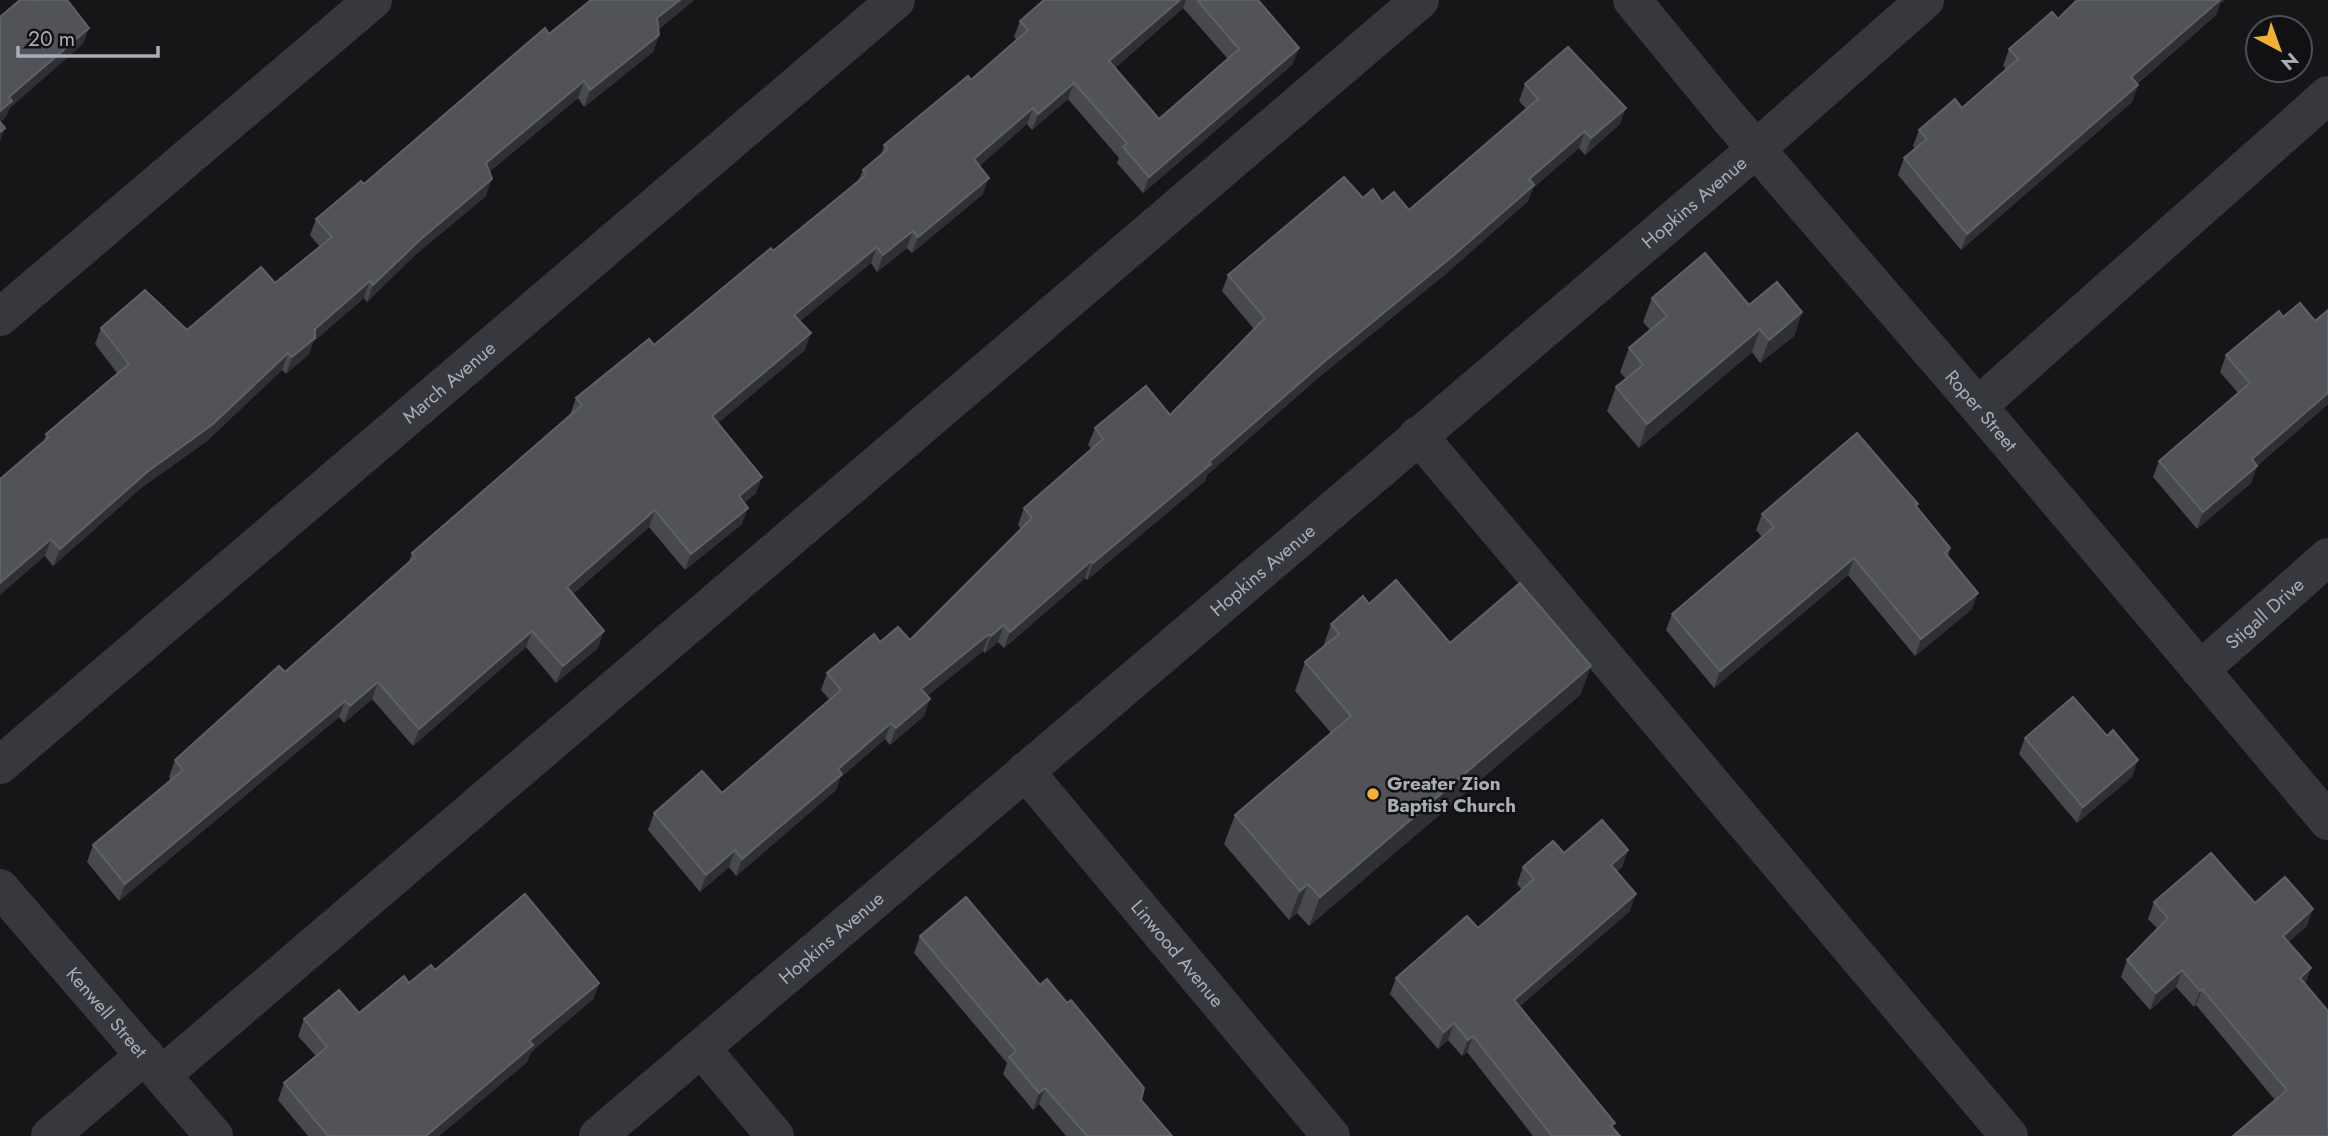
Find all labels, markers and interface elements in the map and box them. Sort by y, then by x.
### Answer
scale bar [18,14,158,58]
north arrow [2244,14,2314,84]
text: 20 m [28,24,75,54]
text: N [2275,46,2304,77]
street label: Hopkins Avenue [1635,149,1753,255]
street label: March Avenue [396,334,501,429]
street label: Roper Street [1939,364,2024,457]
street label: Hopkins Avenue [1204,517,1321,622]
street label: Stigall Drive [2219,571,2310,655]
place label: Greater Zion Baptist Church [1387,770,1516,819]
marker: Greater Zion Baptist Church [1365,786,1381,802]
street label: Hopkins Avenue [772,885,890,990]
street label: Linwood Avenue [1125,894,1231,1013]
street label: Kenwell Street [60,961,154,1064]

